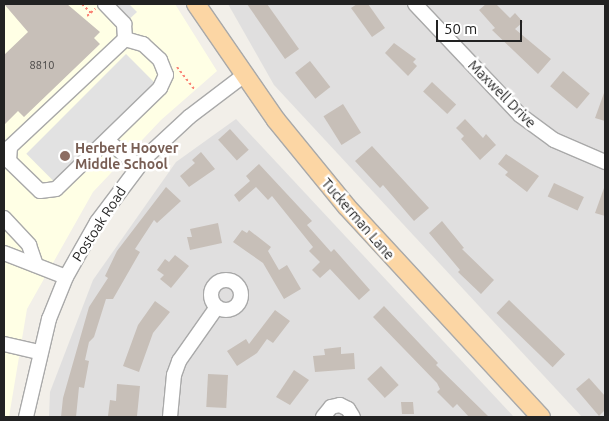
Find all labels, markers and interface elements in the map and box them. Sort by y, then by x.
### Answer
scale bar [439,10,525,42]
text: 50 m [444,20,477,37]
street label: Maxwell Drive [465,57,539,131]
house number: 8810 [30,58,54,72]
place label: Herbert Hoover Middle School [75,140,179,172]
marker: Herbert Hoover Middle School [59,150,71,162]
street label: Tuckerman Lane [318,175,398,263]
street label: Postoak Road [69,183,129,265]

